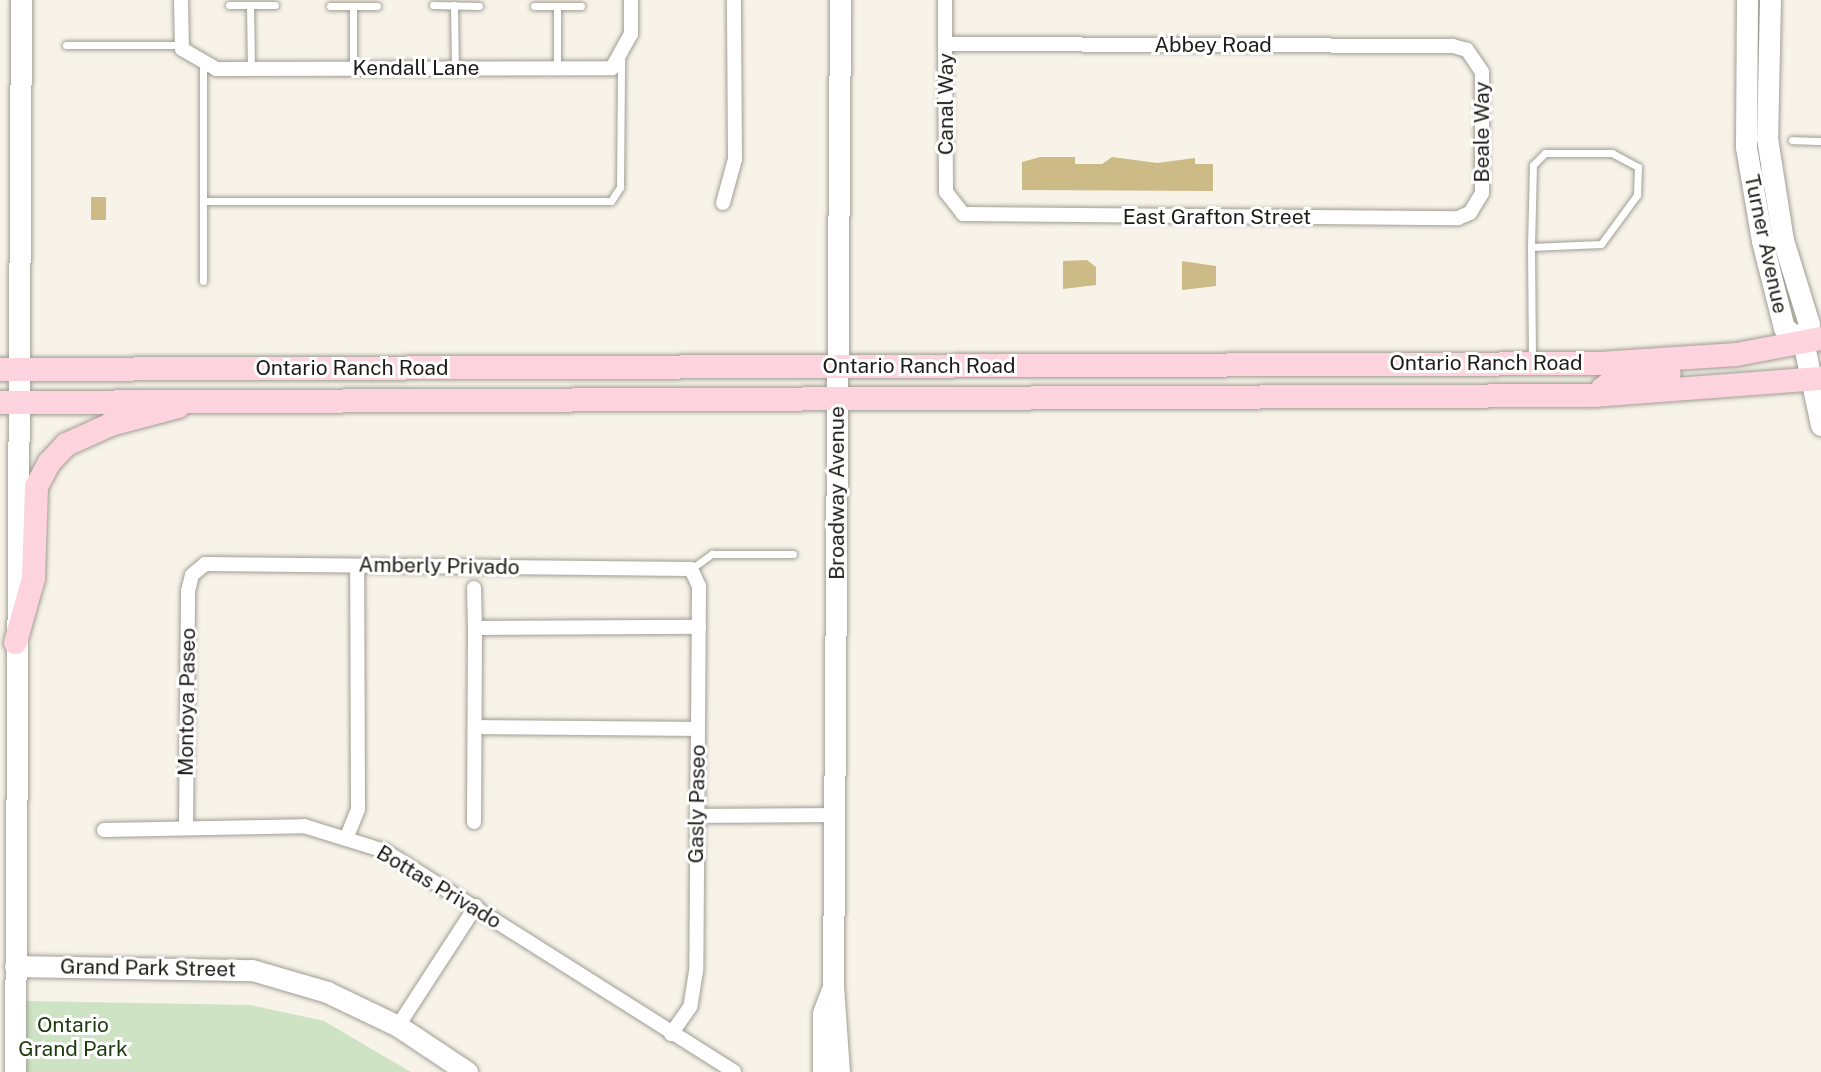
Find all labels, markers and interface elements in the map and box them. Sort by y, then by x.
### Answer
street label: Abbey Road [1154,32,1272,58]
street label: Canal Way [933,53,959,155]
street label: Kendall Lane [353,55,479,81]
street label: Beale Way [1469,81,1495,183]
street label: Turner Avenue [1739,172,1793,316]
street label: East Grafton Street [1123,204,1311,230]
street label: Ontario Ranch Road [1390,350,1582,376]
street label: Ontario Ranch Road [823,353,1015,379]
street label: Ontario Ranch Road [256,355,448,381]
street label: Broadway Avenue [824,406,850,580]
street label: Amberly Privado [358,552,520,580]
street label: Montoya Paseo [173,628,201,776]
street label: Gasly Paseo [683,744,711,864]
street label: Bottas Privado [372,840,506,934]
street label: Grand Park Street [60,954,236,982]
park label: Ontario Grand Park [18,1012,128,1062]

